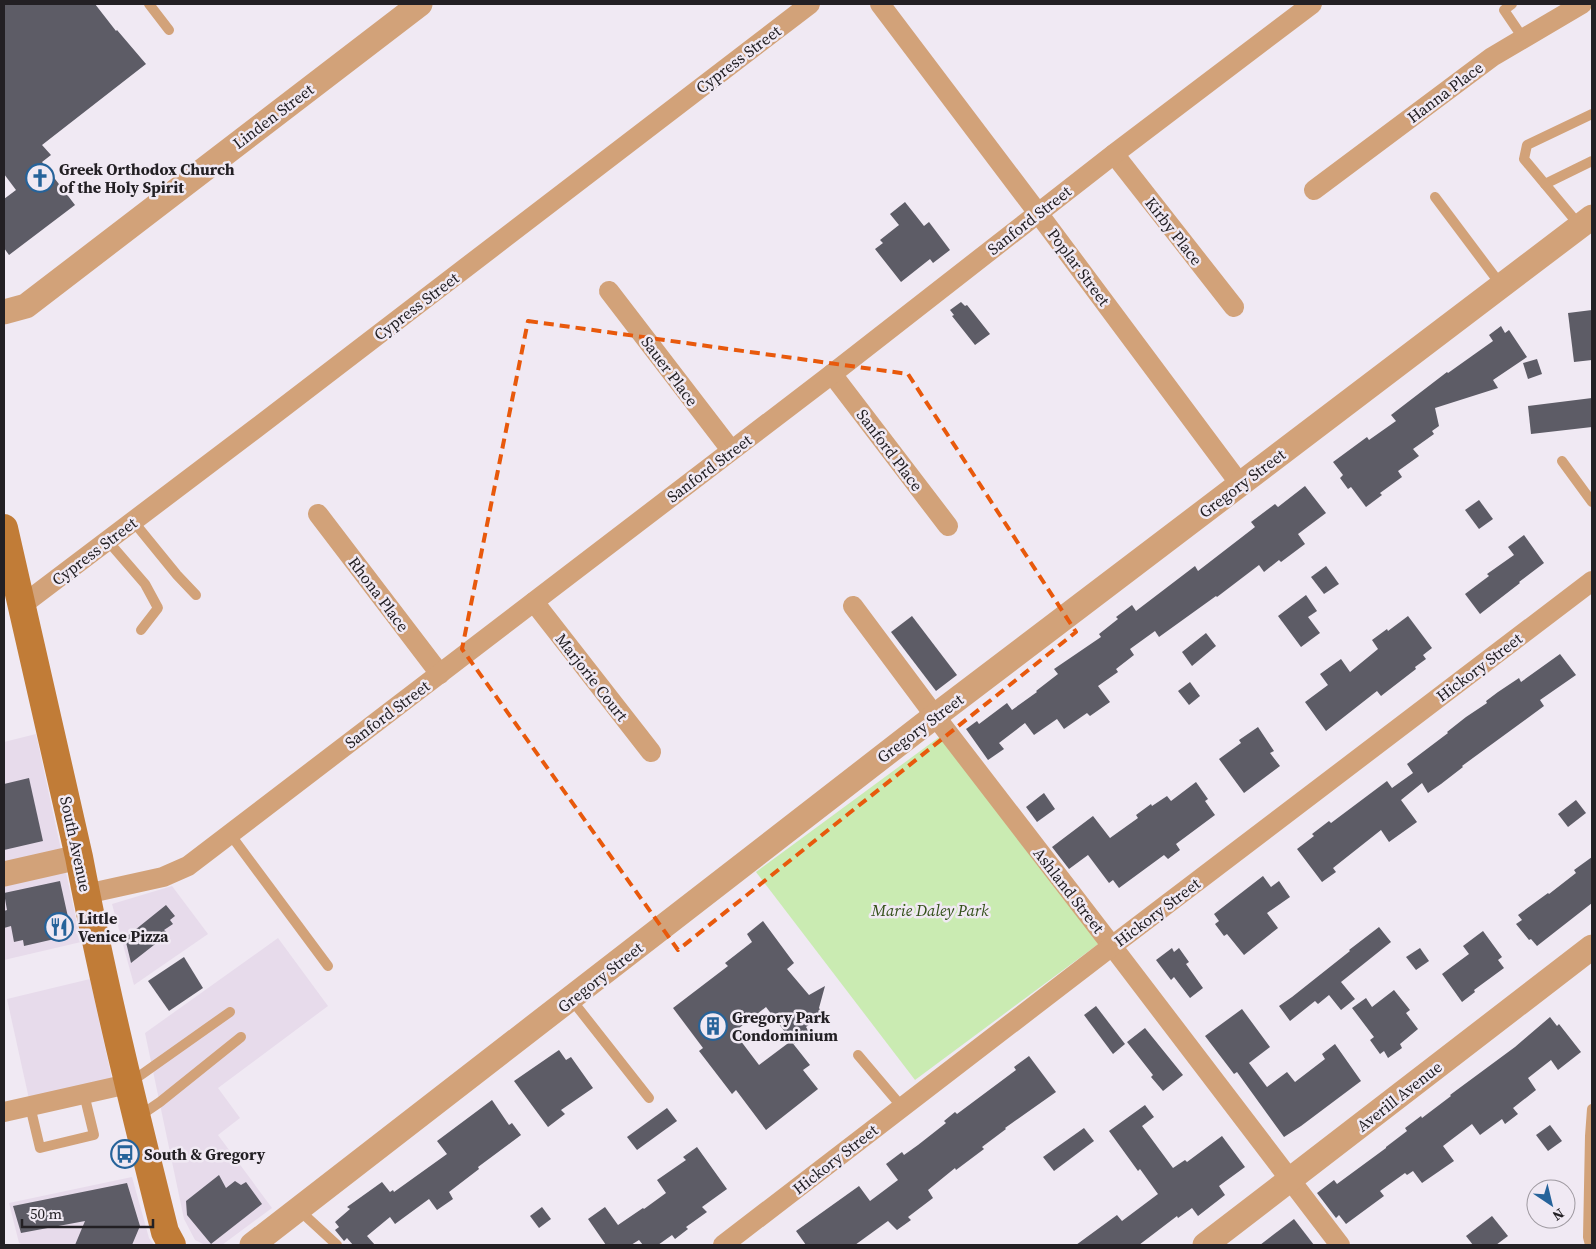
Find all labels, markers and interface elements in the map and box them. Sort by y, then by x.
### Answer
street label: Cypress Street [691,19,786,98]
street label: Hanna Place [1403,56,1487,128]
street label: Linden Street [228,78,319,154]
place label: Greek Orthodox Church of the Holy Spirit [59,158,235,198]
church icon: Greek Orthodox Church of the Holy Spirit [25,163,55,193]
street label: Sanford Street [982,180,1076,260]
street label: Kirby Place [1140,192,1208,270]
street label: Poplar Street [1043,224,1116,311]
street label: Cypress Street [369,266,464,345]
street label: Sauer Place [636,332,704,410]
street label: Sanford Place [852,404,928,496]
street label: Sanford Street [662,428,757,507]
street label: Gregory Street [1194,443,1290,523]
street label: Cypress Street [47,511,142,590]
street label: Rhona Place [344,552,414,636]
street label: Hickory Street [1431,627,1527,707]
street label: Marjorie Court [551,629,634,726]
street label: Sanford Street [340,674,435,753]
street label: Gregory Street [872,688,968,768]
street label: South Avenue [55,794,97,894]
street label: Ashland Street [1028,842,1110,938]
street label: Hickory Street [1109,872,1205,952]
park label: Marie Daley Park [871,899,989,921]
place label: Little Venice Pizza [78,907,169,947]
restaurant icon: Little Venice Pizza [44,912,74,942]
street label: Gregory Street [553,936,648,1017]
place label: Gregory Park Condominium [732,1006,839,1046]
building icon: Gregory Park Condominium [698,1011,728,1041]
street label: Averill Avenue [1352,1056,1446,1136]
street label: Hickory Street [788,1118,883,1199]
bus stop icon: South & Gregory [110,1139,140,1169]
place label: South & Gregory [144,1143,266,1165]
north arrow [1526,1179,1576,1229]
scale bar [22,1196,154,1228]
text: 50 m [30,1203,62,1224]
text: N [1549,1204,1568,1226]

